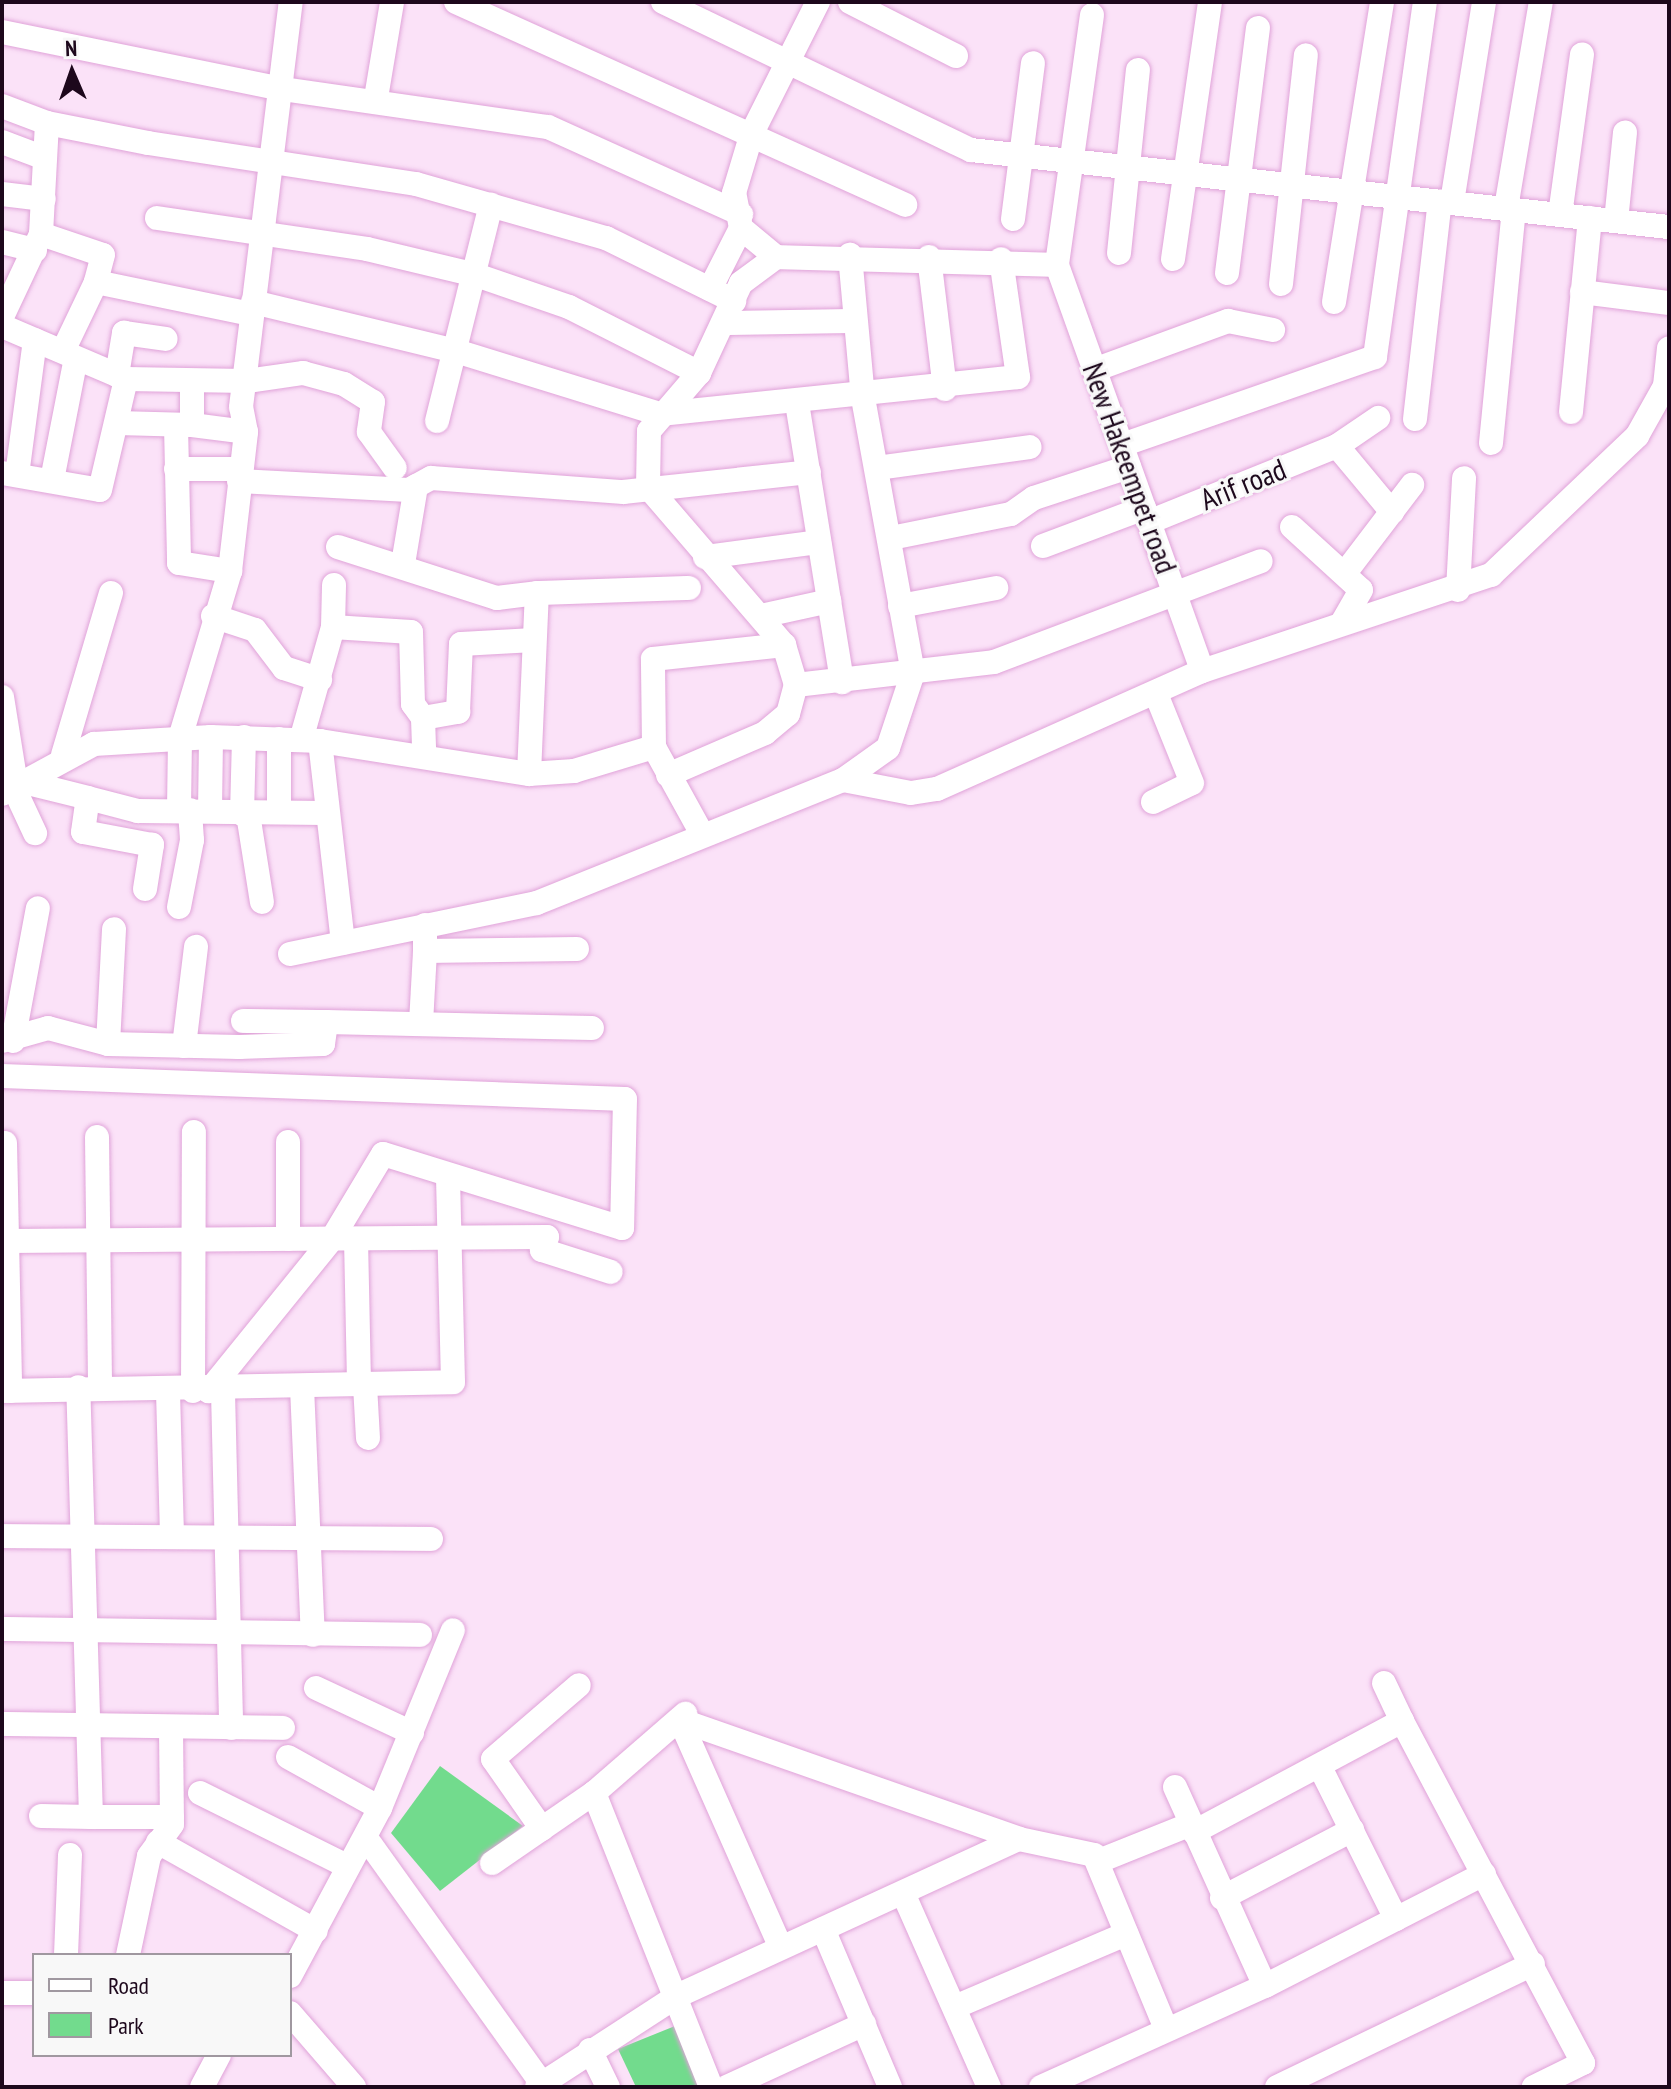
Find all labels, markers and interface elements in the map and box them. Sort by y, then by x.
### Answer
north arrow [32,32,112,112]
text: N [65,34,78,62]
street label: New Hakeempet road [1075,358,1185,578]
street label: Arif road [1195,451,1291,517]
legend [32,1953,292,2057]
text: Road [108,1970,149,2001]
text: Park [108,2010,144,2041]

